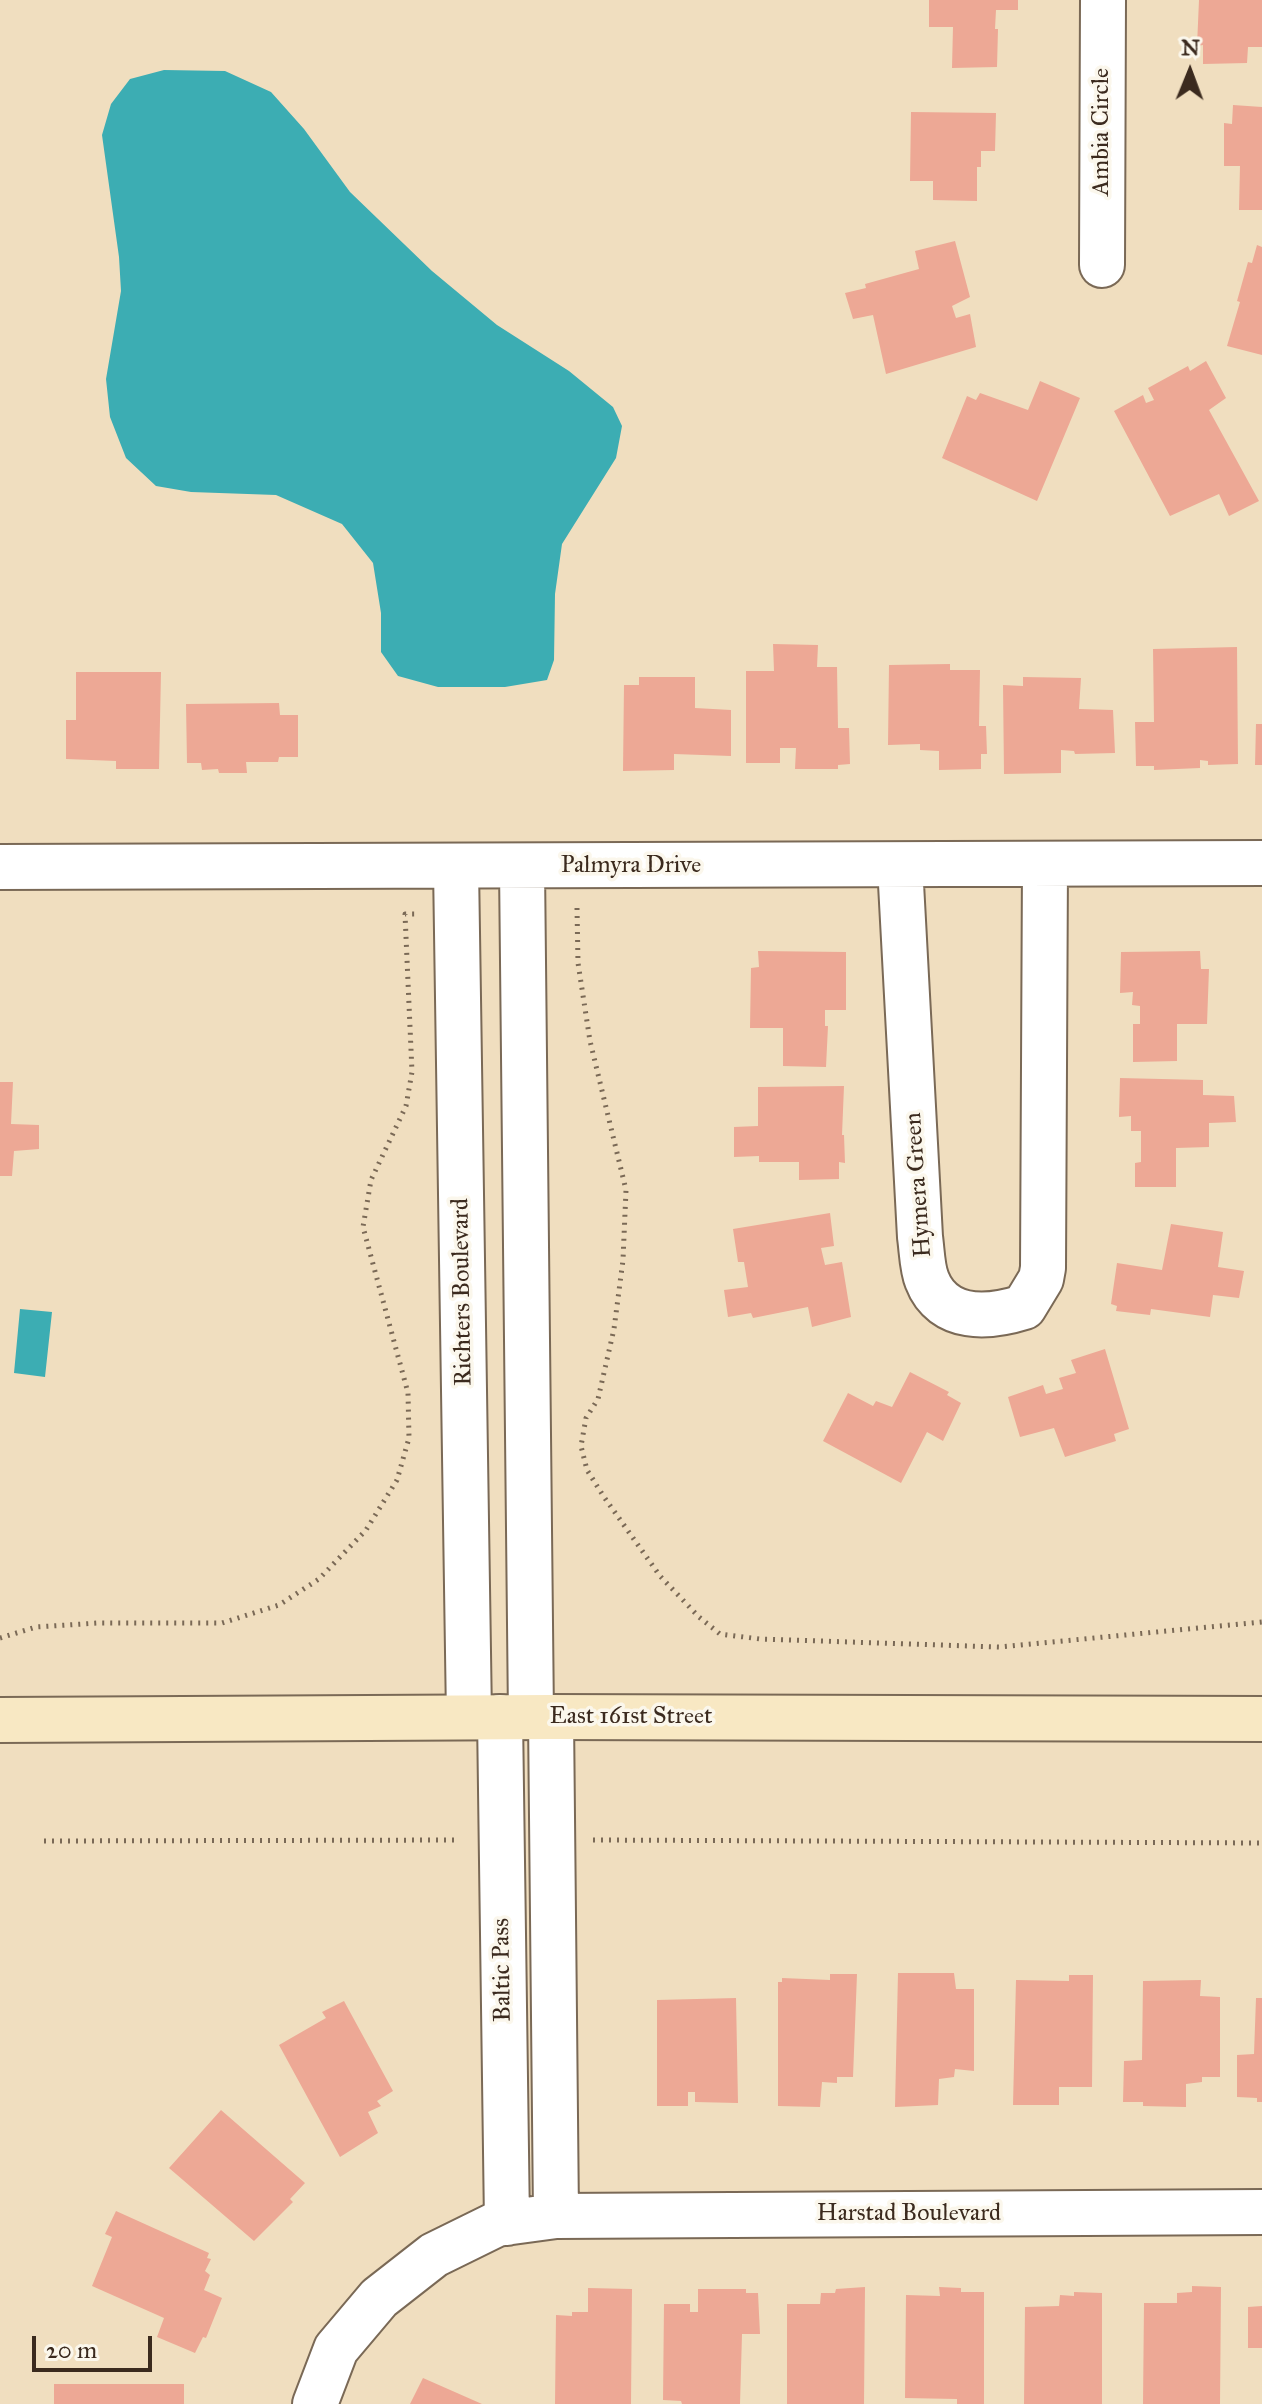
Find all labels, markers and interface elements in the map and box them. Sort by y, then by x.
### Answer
north arrow [1150,32,1230,112]
text: N [1181,34,1200,61]
street label: Ambia Circle [1088,68,1116,196]
street label: Palmyra Drive [561,852,701,880]
street label: Hymera Green [900,1112,938,1258]
street label: Richters Boulevard [447,1198,479,1386]
street label: East 161st Street [550,1703,712,1731]
street label: Baltic Pass [488,1918,518,2022]
street label: Harstad Boulevard [817,2200,1001,2228]
scale bar [36,2320,156,2370]
text: 20 m [46,2335,97,2365]

